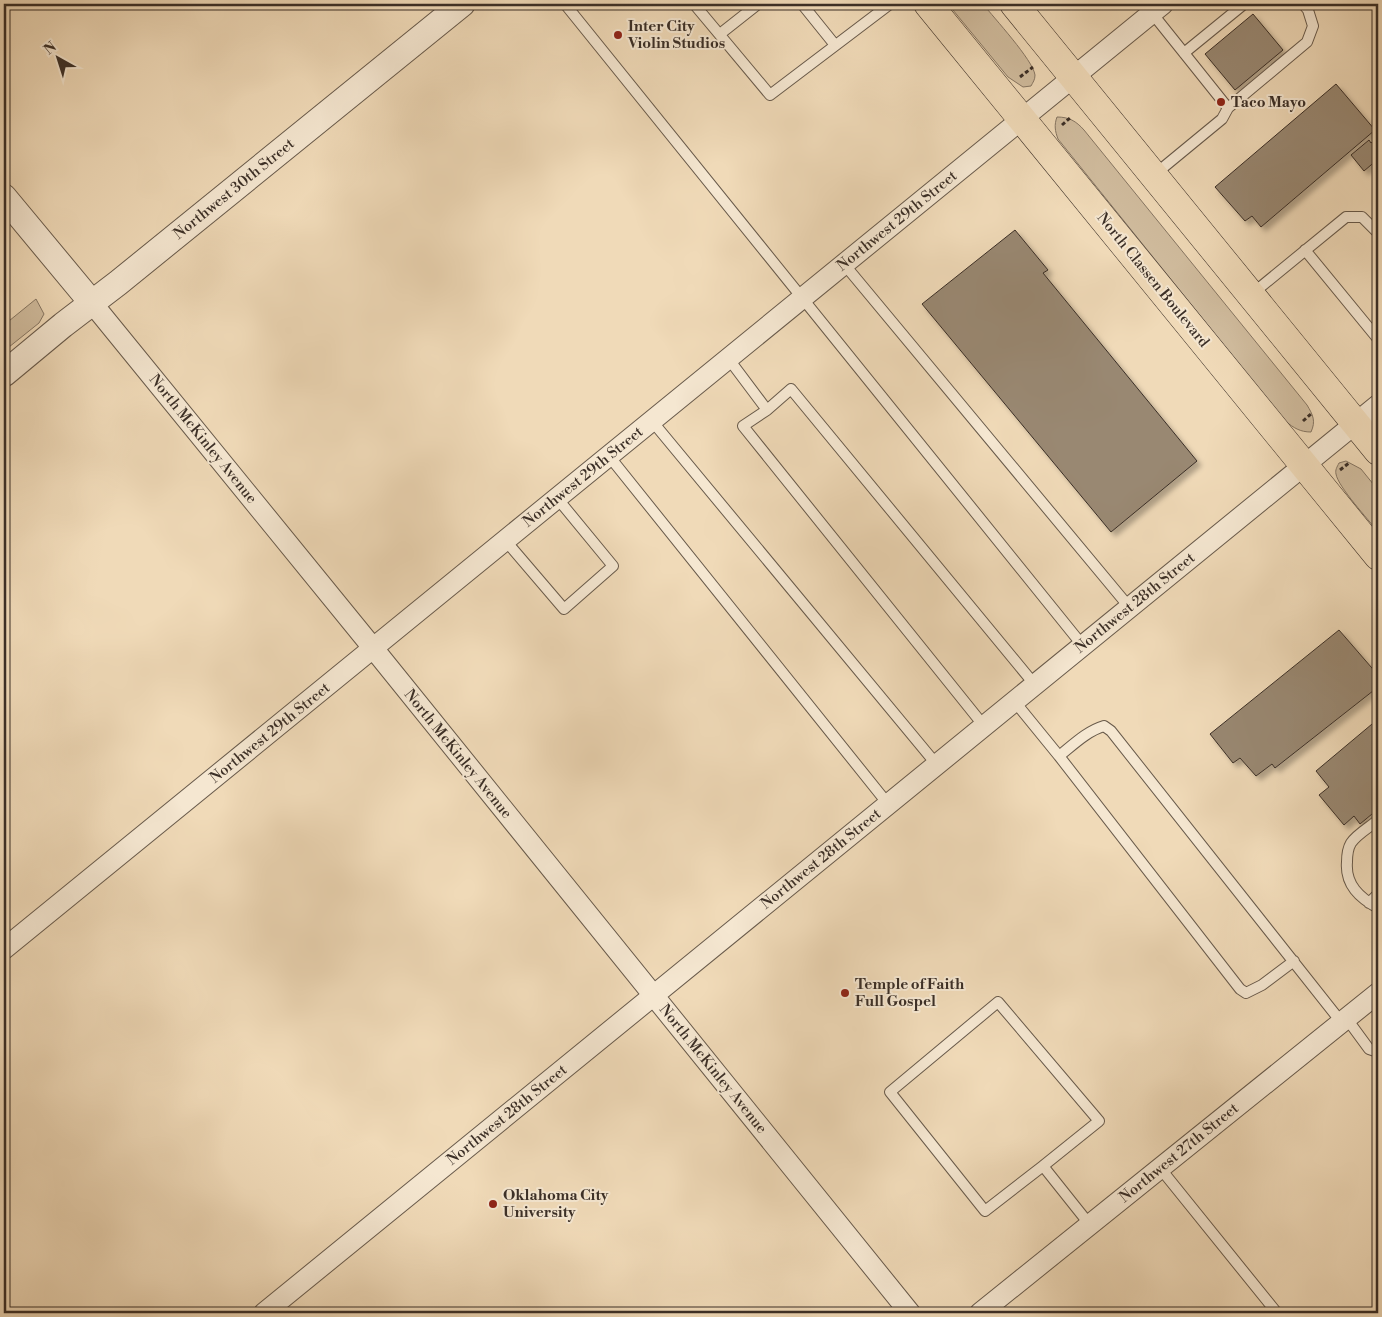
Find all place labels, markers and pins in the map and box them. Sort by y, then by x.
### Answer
place label: Inter City Violin Studios [627,17,725,53]
marker: Inter City Violin Studios [612,29,624,41]
place label: Taco Mayo [1231,93,1306,112]
marker: Taco Mayo [1215,96,1227,108]
place label: Temple of Faith Full Gospel [855,975,965,1011]
marker: Temple of Faith Full Gospel [839,987,851,999]
place label: Oklahoma City University [503,1186,609,1222]
marker: Oklahoma City University [487,1198,499,1210]

